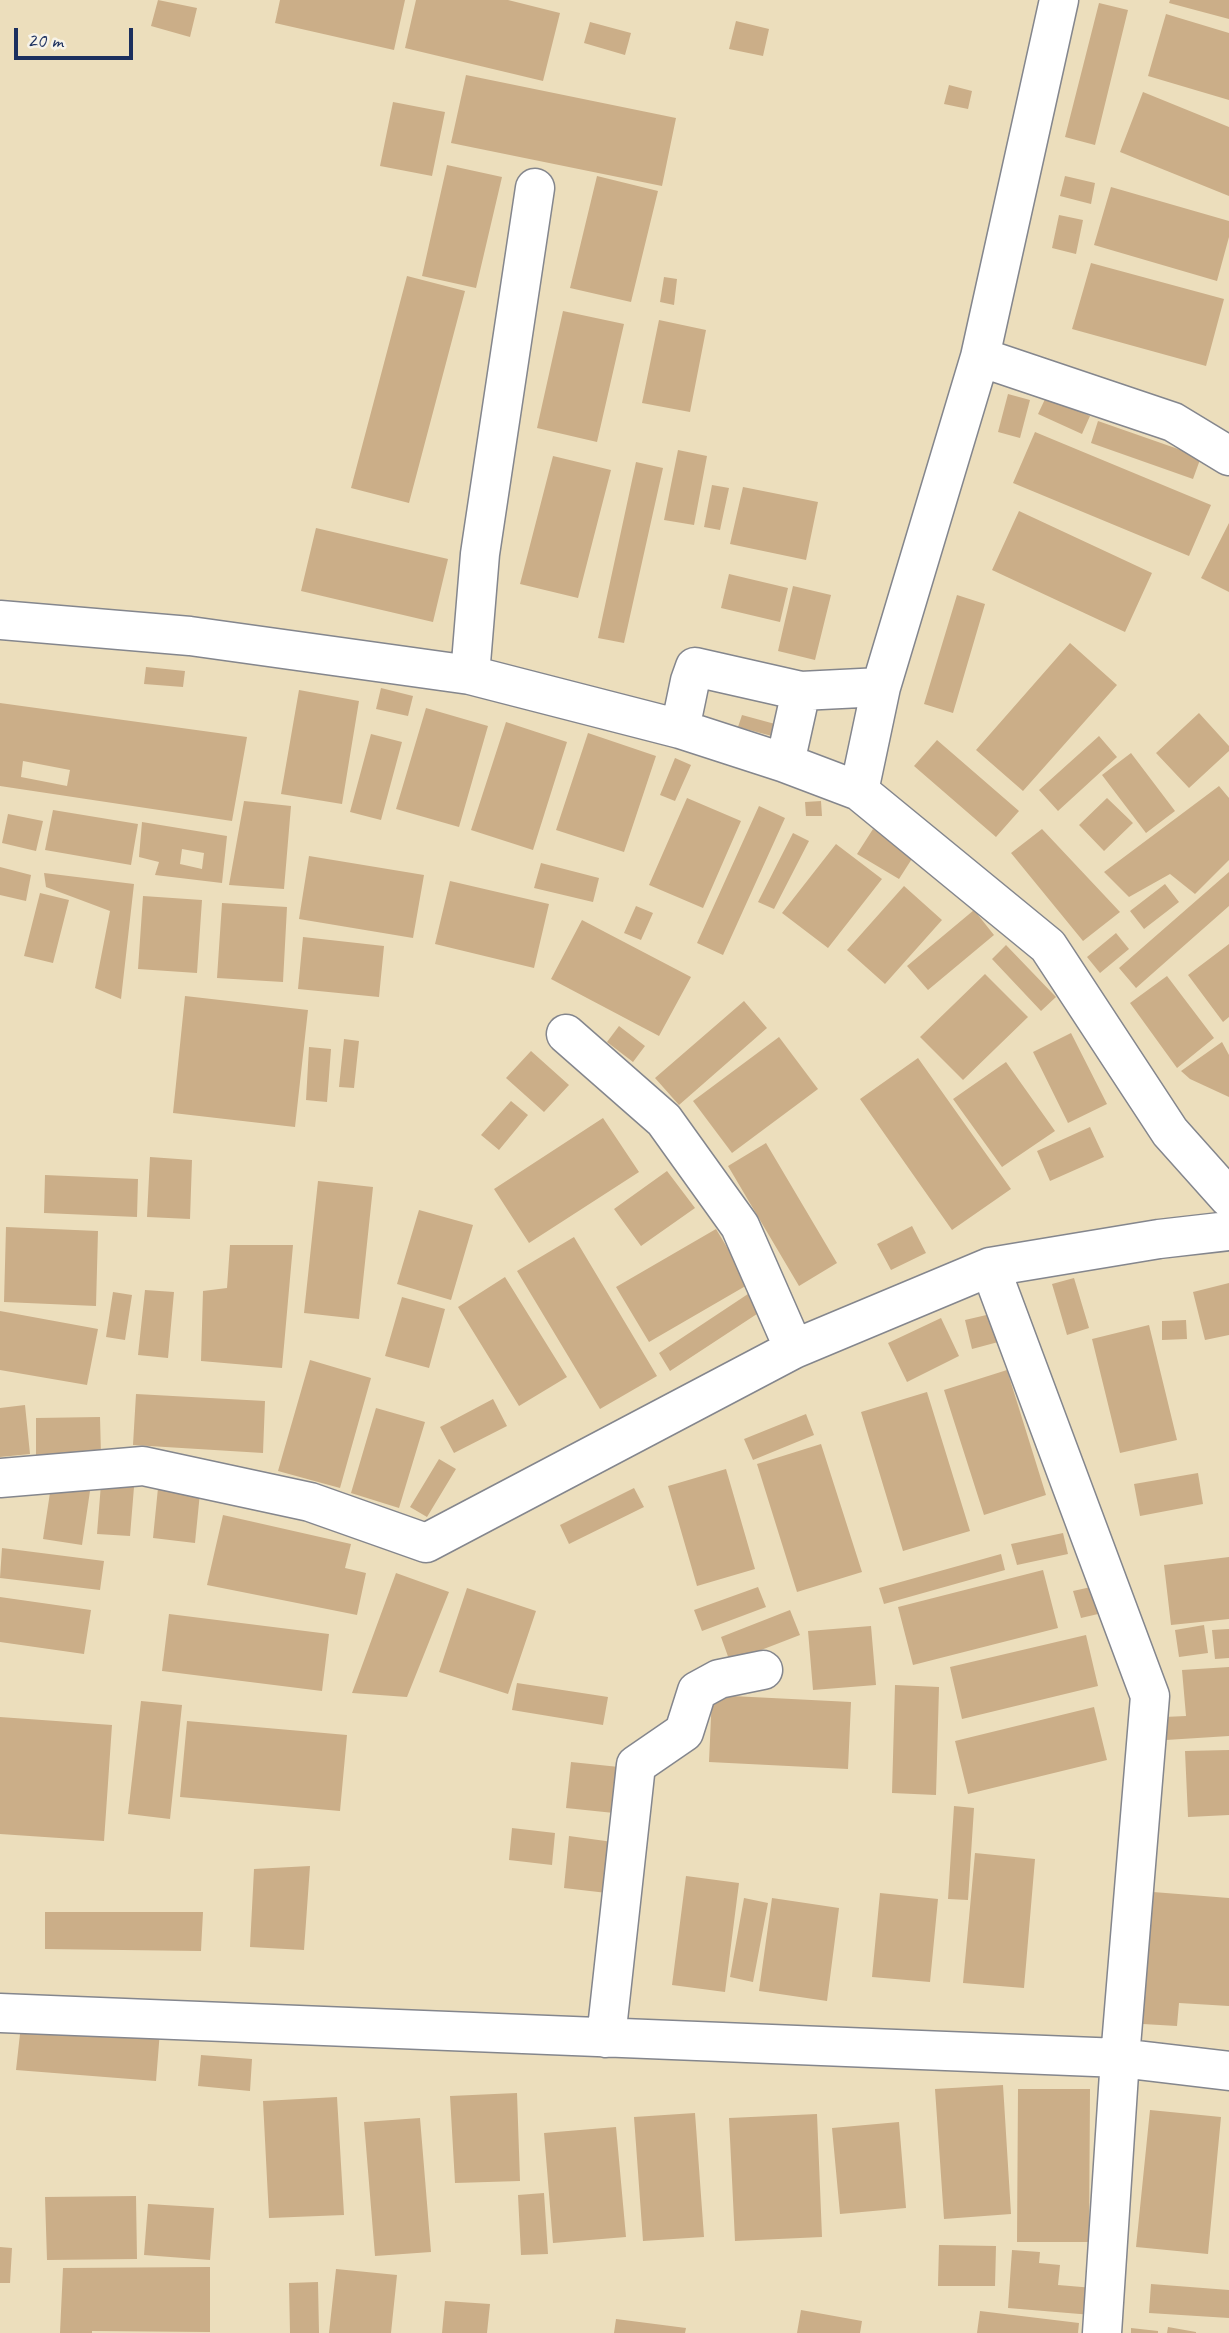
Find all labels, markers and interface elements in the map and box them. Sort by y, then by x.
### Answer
scale bar [18,14,136,58]
text: 20 m [27,27,63,53]

